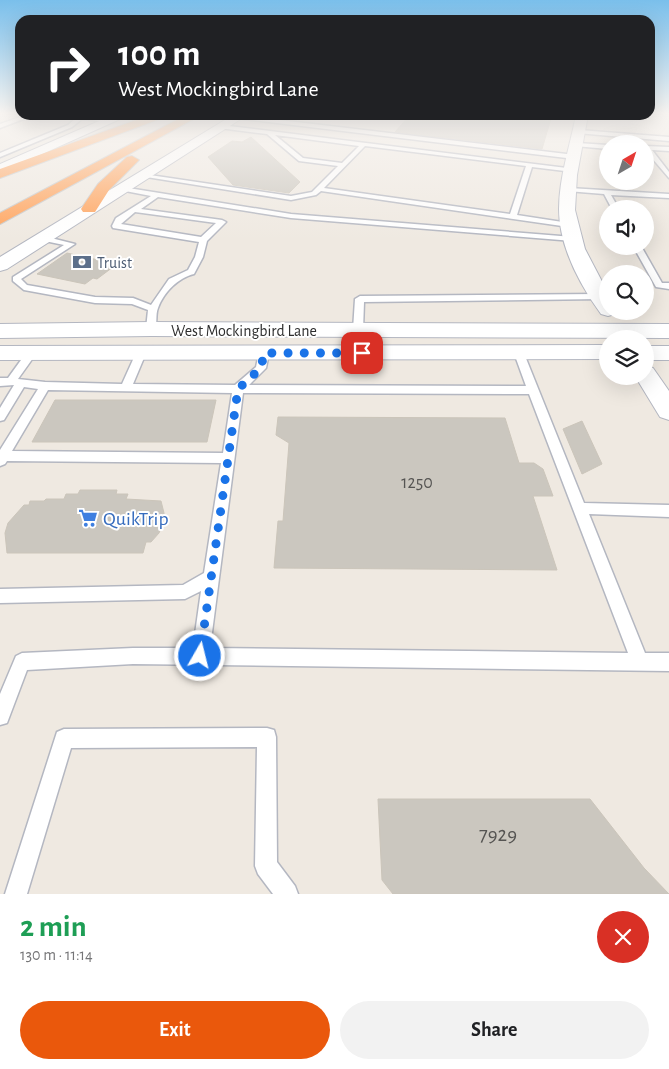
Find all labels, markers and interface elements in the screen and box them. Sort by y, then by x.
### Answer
icon: right [35,35,100,100]
text: 100 m [118,37,201,72]
text: West Mockingbird Lane [118,78,319,100]
north arrow [599,135,654,190]
map controls [599,135,654,385]
button: sound [599,200,654,255]
bank icon: Truist [71,251,93,273]
place label: Truist [97,255,132,271]
button: search [599,265,654,320]
street label: West Mockingbird Lane [171,323,317,339]
button: layers [599,330,654,385]
pin [341,332,383,374]
icon: arrive [348,339,376,367]
house number: 1250 [401,474,433,492]
supermarket icon: QuikTrip [77,507,99,529]
place label: QuikTrip [103,509,169,529]
position arrow [173,629,225,681]
house number: 7929 [479,824,517,845]
button: close [597,911,649,963]
text: 2 min [20,912,87,942]
text: 130 m · 11:14 [20,947,93,963]
button: Exit [20,1001,330,1059]
button: Share [340,1001,649,1059]

